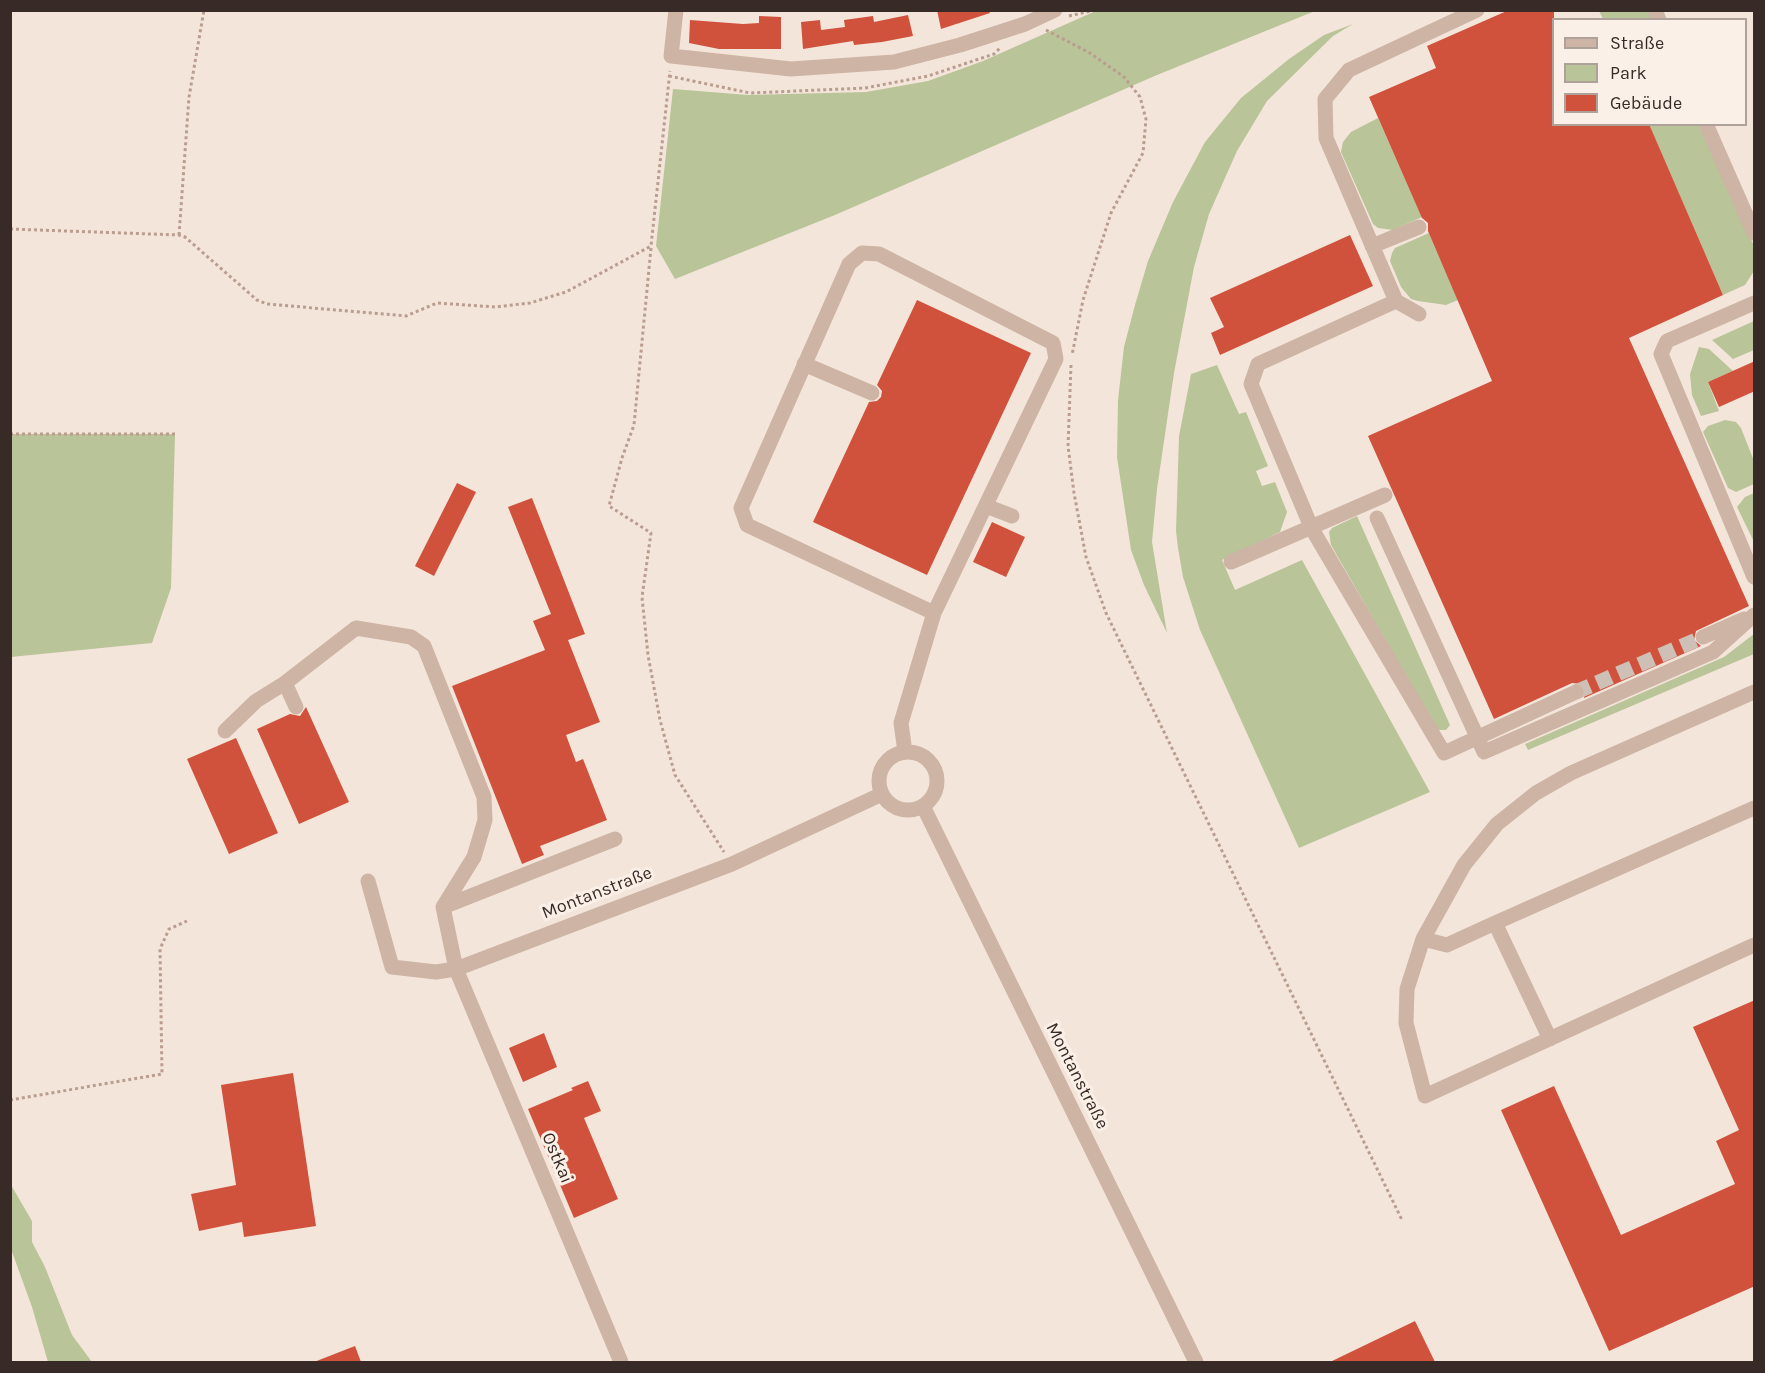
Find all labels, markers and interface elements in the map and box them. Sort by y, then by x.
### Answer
legend [1552,18,1747,126]
text: Straße [1610,32,1664,54]
text: Park [1610,62,1647,84]
text: Gebäude [1610,92,1682,114]
street label: Montanstraße [539,862,655,924]
street label: Montanstraße [1041,1019,1113,1133]
street label: Ostkai [537,1129,577,1187]

